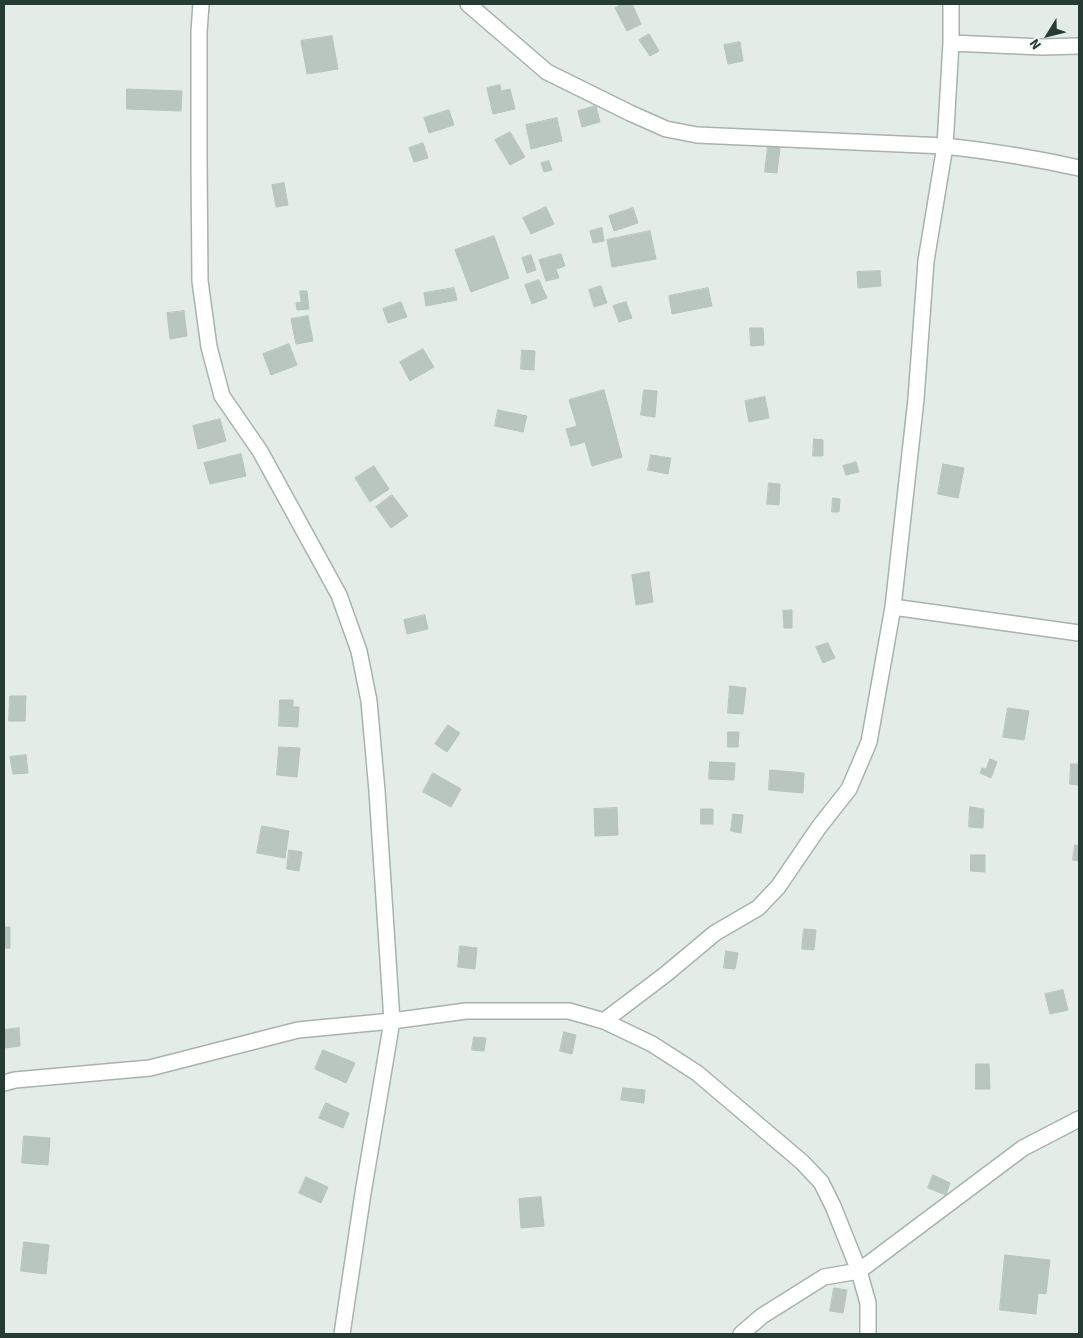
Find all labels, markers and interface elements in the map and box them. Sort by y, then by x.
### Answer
north arrow [1023,10,1073,60]
text: N [1025,34,1047,53]

